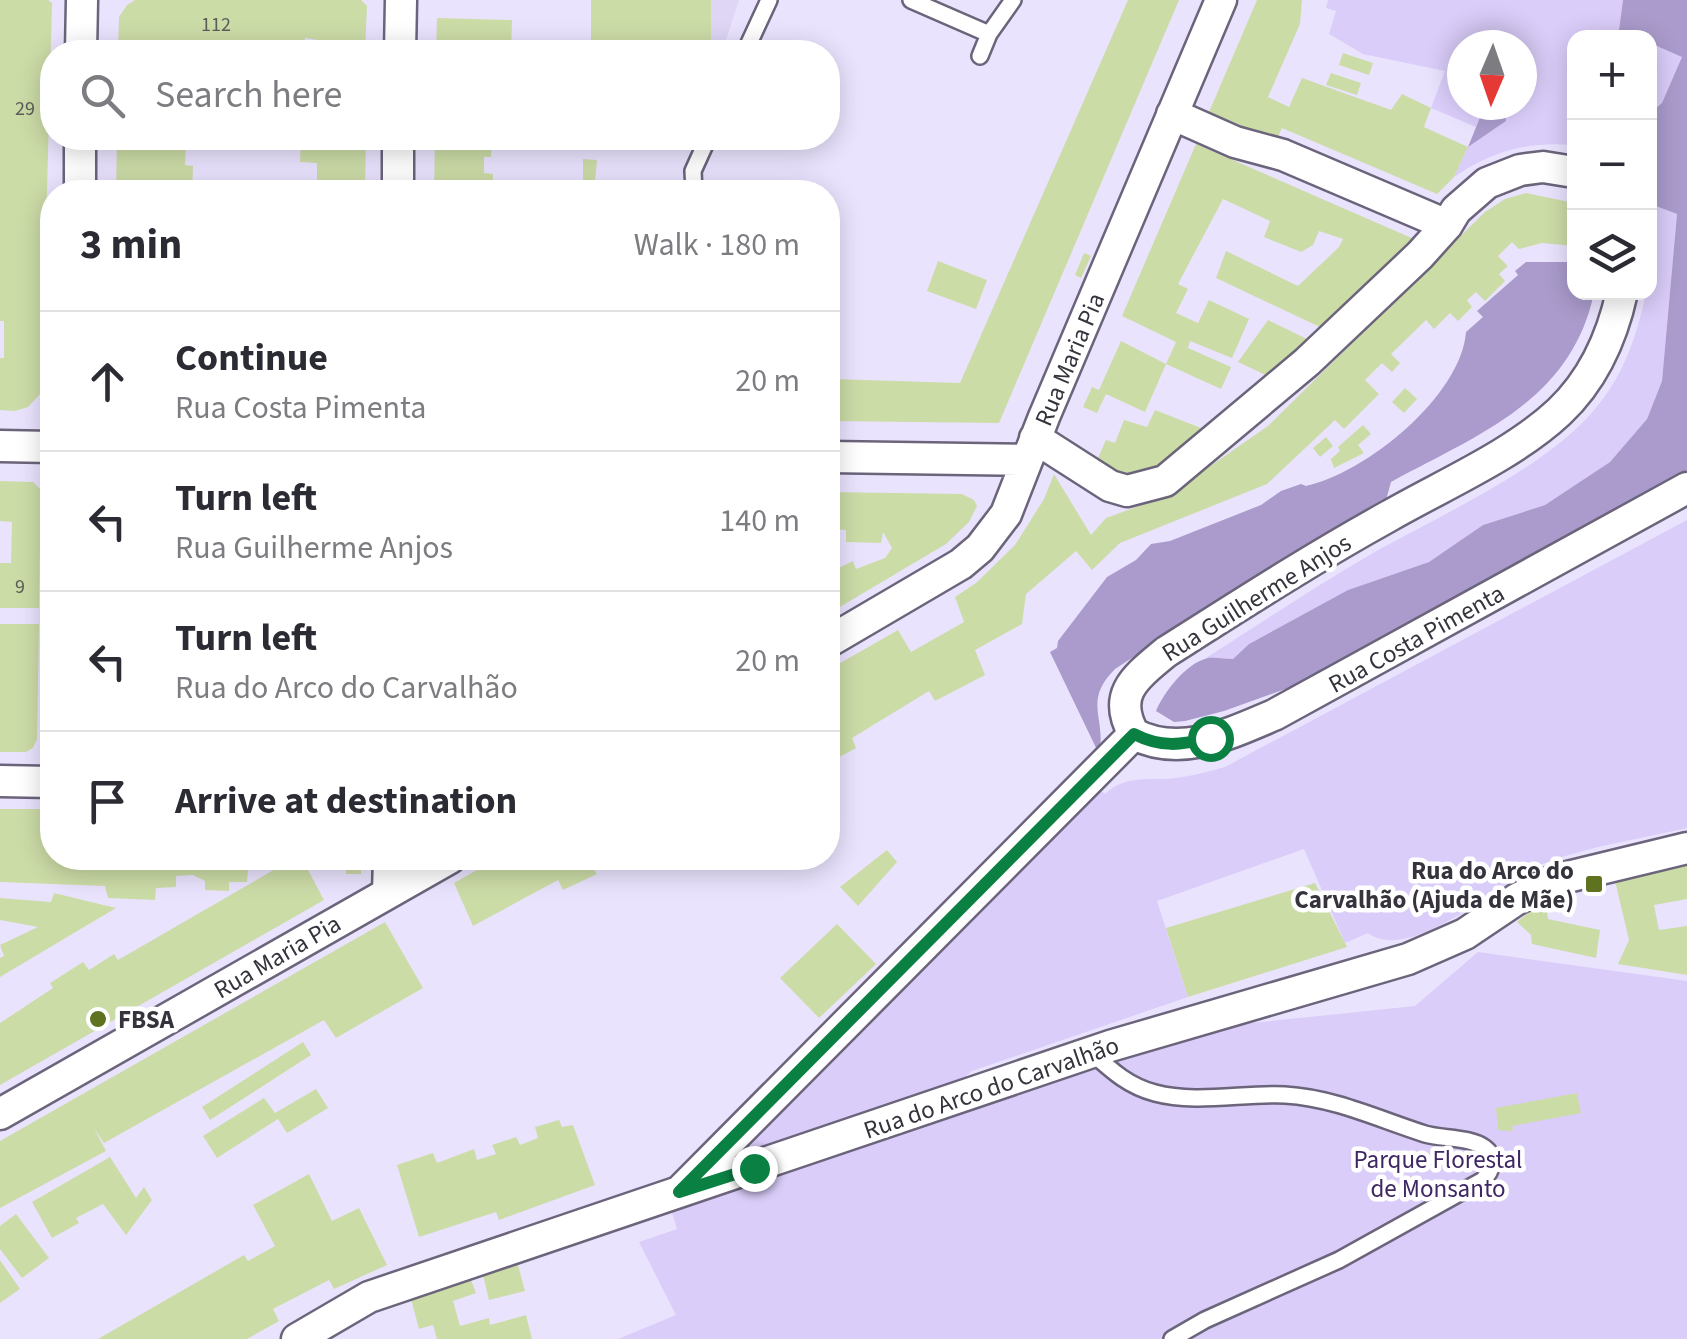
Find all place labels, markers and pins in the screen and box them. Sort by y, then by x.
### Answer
place label: Rua do Arco do Carvalhão (Ajuda de Mãe) [1294,853,1574,918]
marker: Rua do Arco do Carvalhão (Ajuda de Mãe) [1583,873,1605,895]
place label: FBSA [118,1002,175,1038]
marker: FBSA [87,1008,109,1030]

